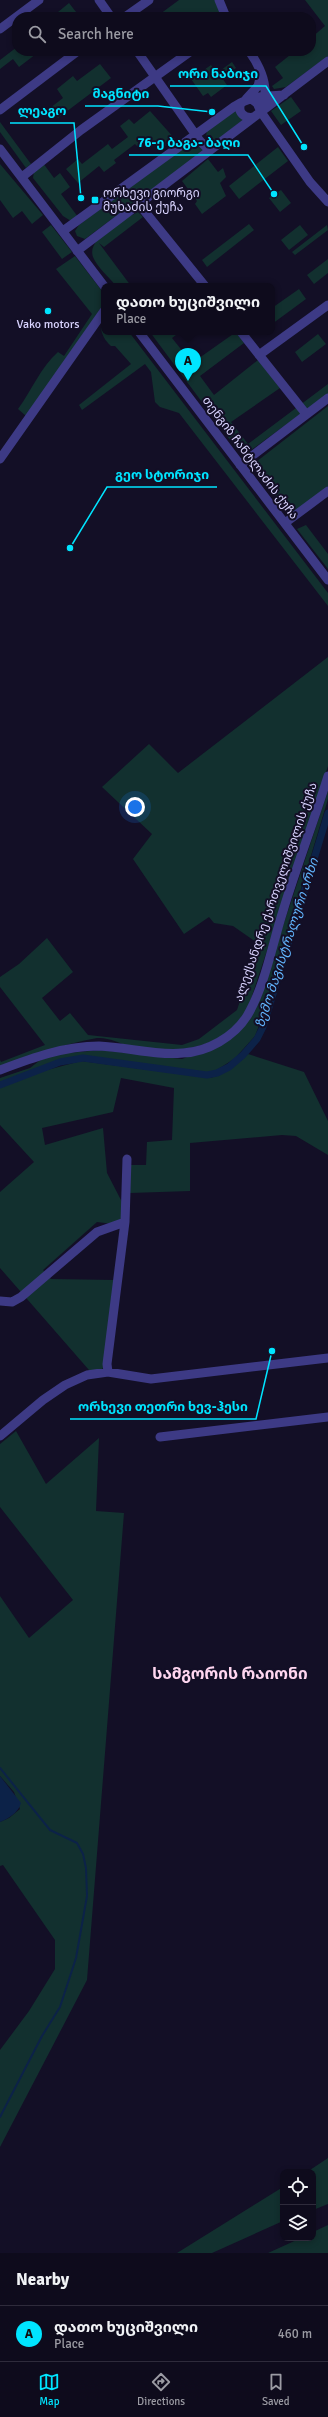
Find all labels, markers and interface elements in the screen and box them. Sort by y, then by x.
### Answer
search box [12,12,316,56]
icon: search [26,23,48,45]
text: Search here [58,25,134,43]
callout: ორი ნაბიჯი [170,61,266,86]
text: ორი ნაბიჯი [178,66,258,82]
callout: მაგნიტი [85,81,158,106]
text: მაგნიტი [93,86,150,102]
callout: ლეაგო [10,98,74,123]
text: ლეაგო [18,103,66,119]
callout: 76-ე ბაგა- ბაღი [129,130,248,155]
text: 76-ე ბაგა- ბაღი [138,135,241,151]
place label: ორხევი გიორგი მუხაძის ქუჩა [103,186,200,215]
marker: ორხევი გიორგი მუხაძის ქუჩა [90,195,100,205]
popup [101,283,275,335]
text: დათო ხუციშვილი [116,293,260,311]
marker: Vako motors [43,306,53,316]
text: Place [116,311,146,327]
place label: Vako motors [17,317,79,332]
pin: A [175,348,201,381]
street label: თენგიზ ჩანტლაძის ქუჩა [199,394,301,522]
callout: გეო სტორიჯი [107,462,217,487]
text: გეო სტორიჯი [115,467,209,483]
street label: ალექსანდრე ქართველიშვილის ქუჩა [231,780,321,1004]
your location [125,797,145,817]
water label: ზემო მაგისტრალური არხი [252,856,322,1030]
callout: ორხევი თეთრი ხევ-ჰესი [70,1394,256,1419]
text: ორხევი თეთრი ხევ-ჰესი [78,1399,248,1415]
district label: სამგორის რაიონი [152,1664,308,1684]
map controls [280,2169,316,2241]
button: locate [280,2169,316,2205]
button: layers [280,2205,316,2241]
text: Nearby [16,2269,69,2290]
text: დათო ხუციშვილი [54,2318,198,2336]
text: A [25,2326,33,2342]
text: 460 m [278,2326,312,2342]
text: Place [54,2336,84,2352]
tab: Map [38,2371,60,2408]
tab: Directions [137,2371,185,2408]
tab: Saved [262,2371,290,2408]

